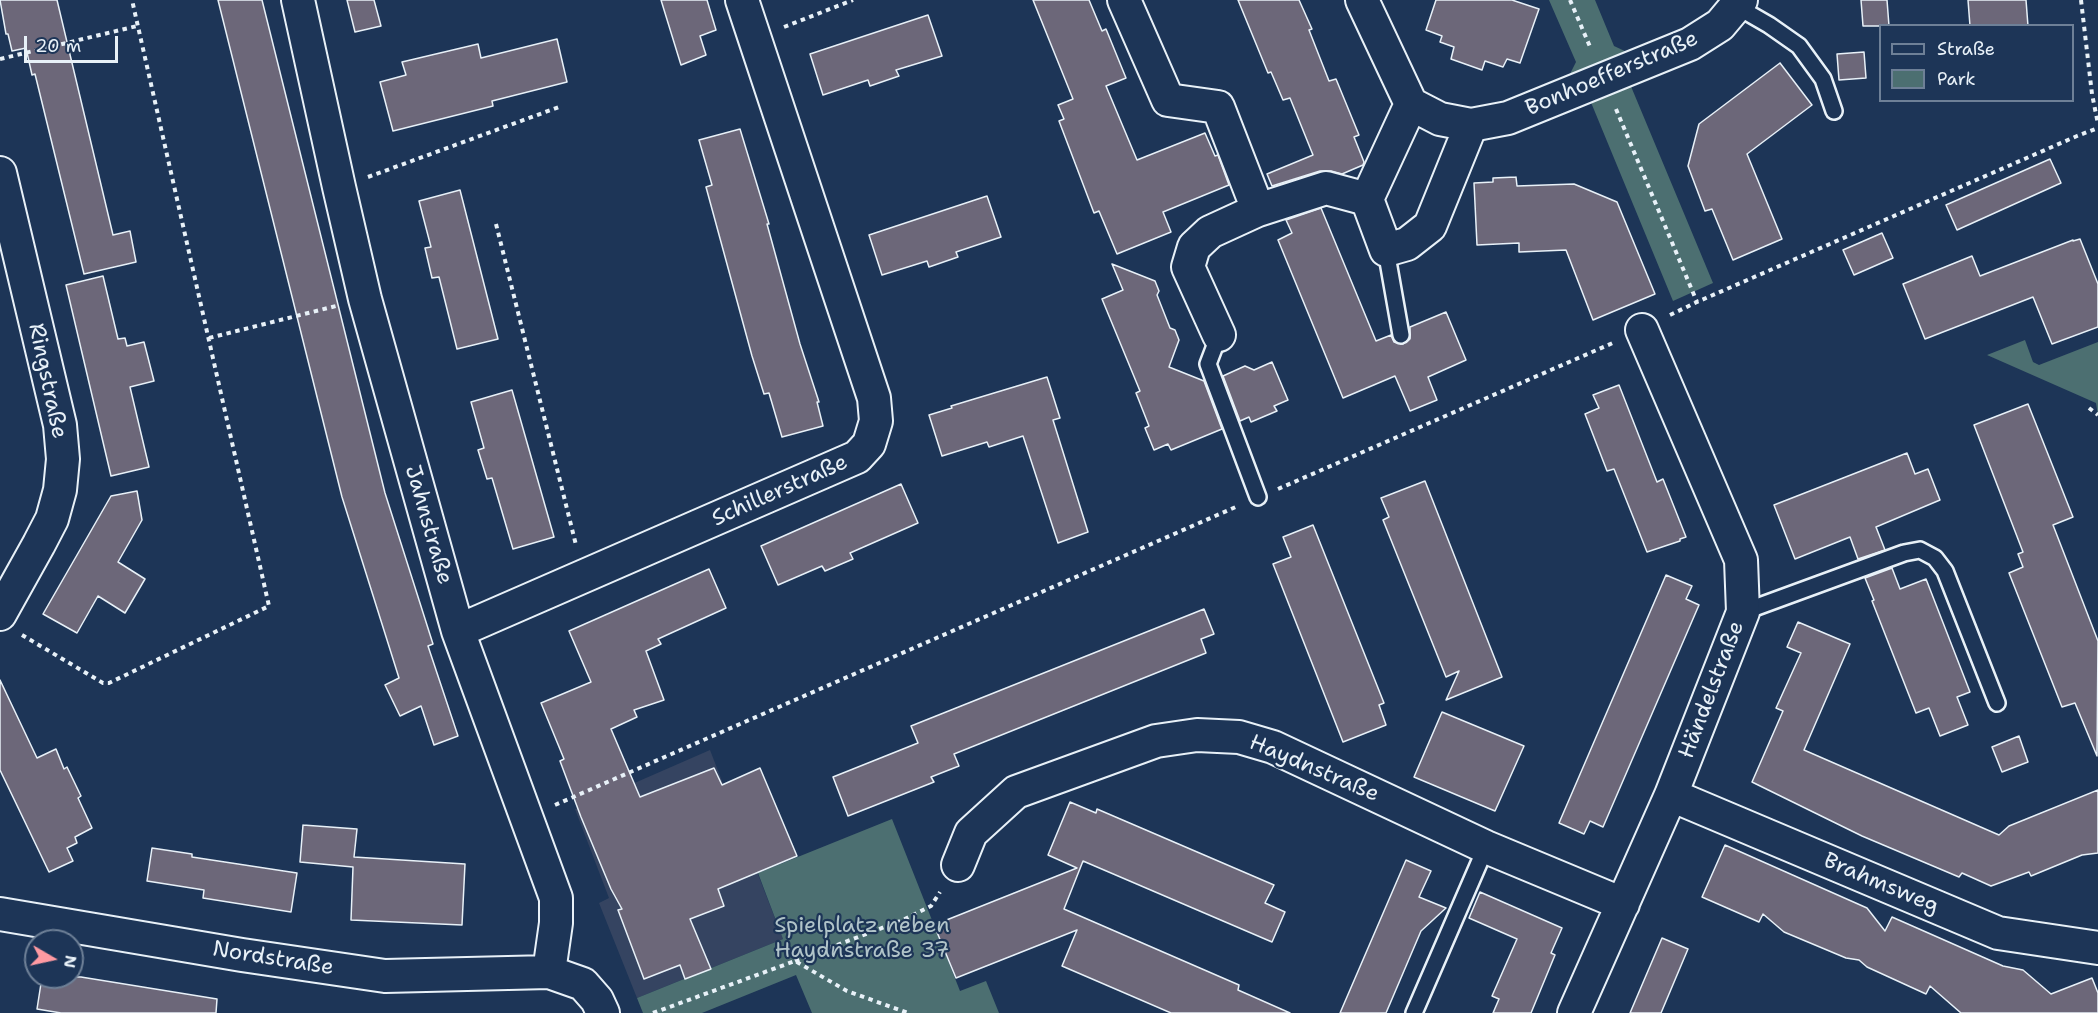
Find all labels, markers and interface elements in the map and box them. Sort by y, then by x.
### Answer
scale bar [27,24,122,62]
legend [1879,24,2074,102]
street label: Bonhoefferstraße [1522,26,1702,122]
text: 20 m [35,34,81,58]
text: Straße [1937,37,1995,61]
text: Park [1937,67,1976,91]
street label: Ringstraße [22,321,72,441]
street label: Schillerstraße [708,449,852,533]
street label: Jahnstraße [398,462,458,588]
street label: Händelstraße [1674,618,1750,762]
street label: Haydnstraße [1245,730,1383,808]
street label: Brahmsweg [1819,848,1943,920]
park label: Spielplatz neben Haydnstraße 37 [774,913,950,964]
north arrow [24,929,84,989]
street label: Nordstraße [211,936,335,982]
text: N [59,954,82,969]

